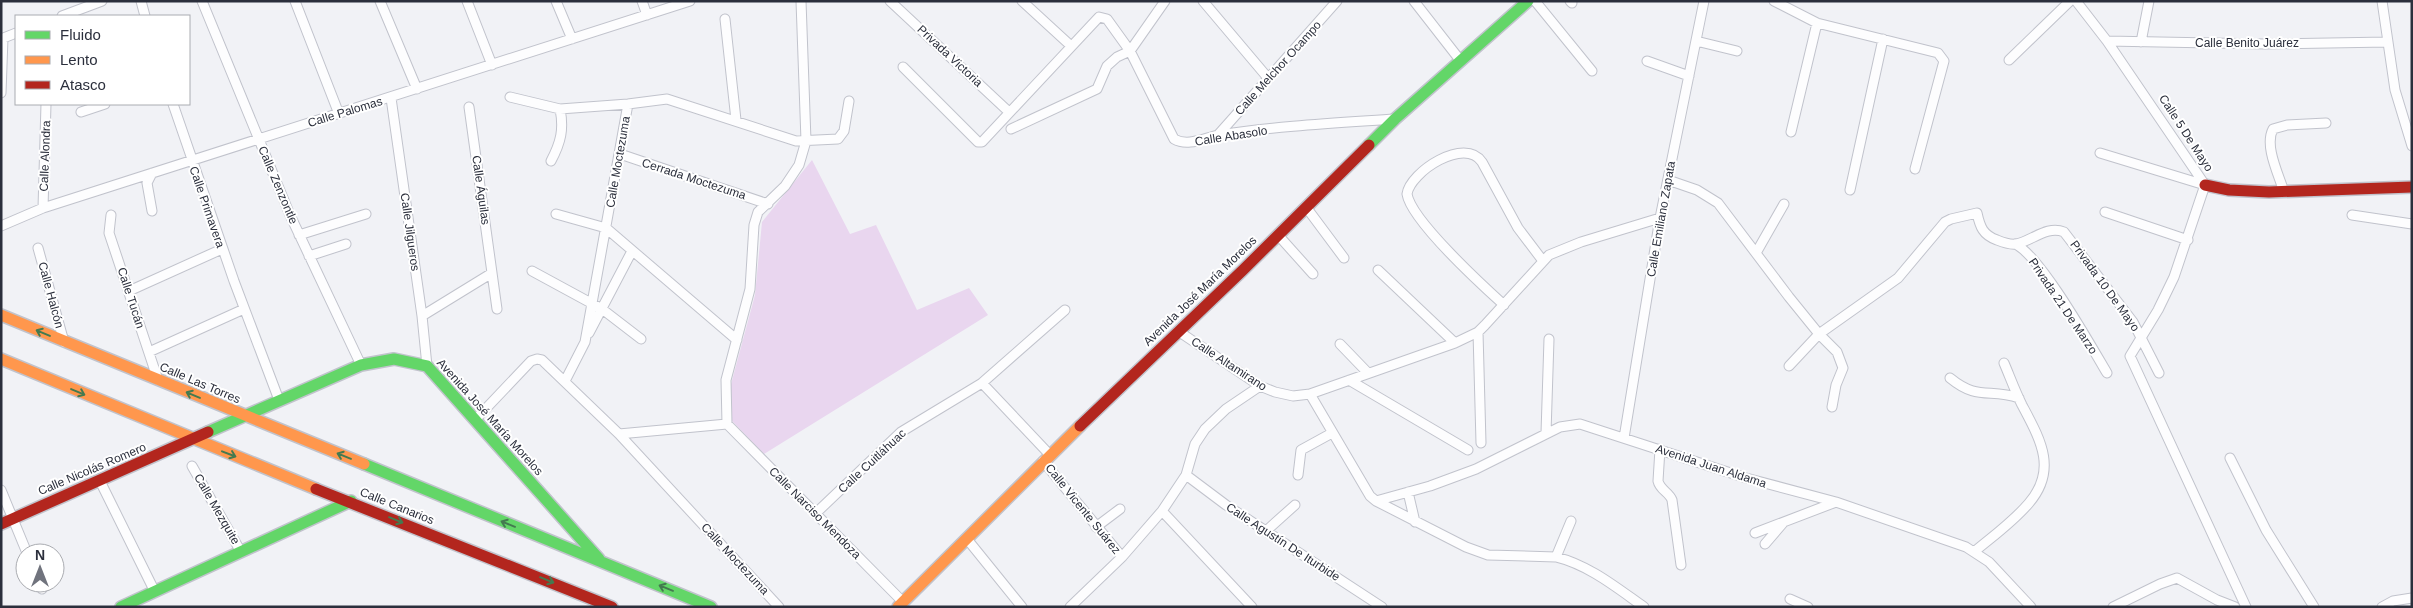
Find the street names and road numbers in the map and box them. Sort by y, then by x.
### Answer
street label: Calle Melchor Ocampo [1232,18,1324,118]
street label: Privada Victoria [915,22,986,90]
street label: Calle Benito Juárez [2195,36,2299,50]
street label: Calle 5 De Mayo [2156,92,2216,174]
street label: Calle Palomas [306,94,384,130]
street label: Calle Moctezuma [603,115,633,209]
street label: Calle Alondra [37,120,53,192]
street label: Calle Abasolo [1194,123,1269,149]
street label: Calle Zenzontle [255,144,301,226]
street label: Calle Águilas [469,154,494,226]
street label: Cerrada Moctezuma [640,156,748,203]
street label: Calle Emiliano Zapata [1644,160,1678,278]
street label: Calle Primavera [186,164,228,250]
street label: Calle Jilgueros [398,192,422,272]
street label: Avenida José María Morelos [1141,233,1259,349]
street label: Privada 10 De Mayo [2067,238,2143,334]
street label: Privada 21 De Marzo [2026,255,2101,357]
street label: Calle Halcón [35,260,67,330]
street label: Calle Tucán [115,266,147,330]
street label: Calle Altamirano [1189,334,1270,394]
street label: Avenida José María Morelos [434,356,546,478]
street label: Calle Las Torres [157,360,243,406]
street label: Calle Cuitláhuac [835,426,909,496]
street label: Calle Nicolás Romero [36,440,148,498]
street label: Avenida Juan Aldama [1654,441,1769,491]
street label: Calle Vicente Suárez [1042,461,1124,557]
street label: Calle Narciso Mendoza [766,464,864,562]
street label: Calle Mezquite [191,471,243,547]
street label: Calle Canarios [358,485,436,527]
street label: Calle Agustín De Iturbide [1224,500,1343,584]
street label: Calle Moctezuma [698,520,772,598]

